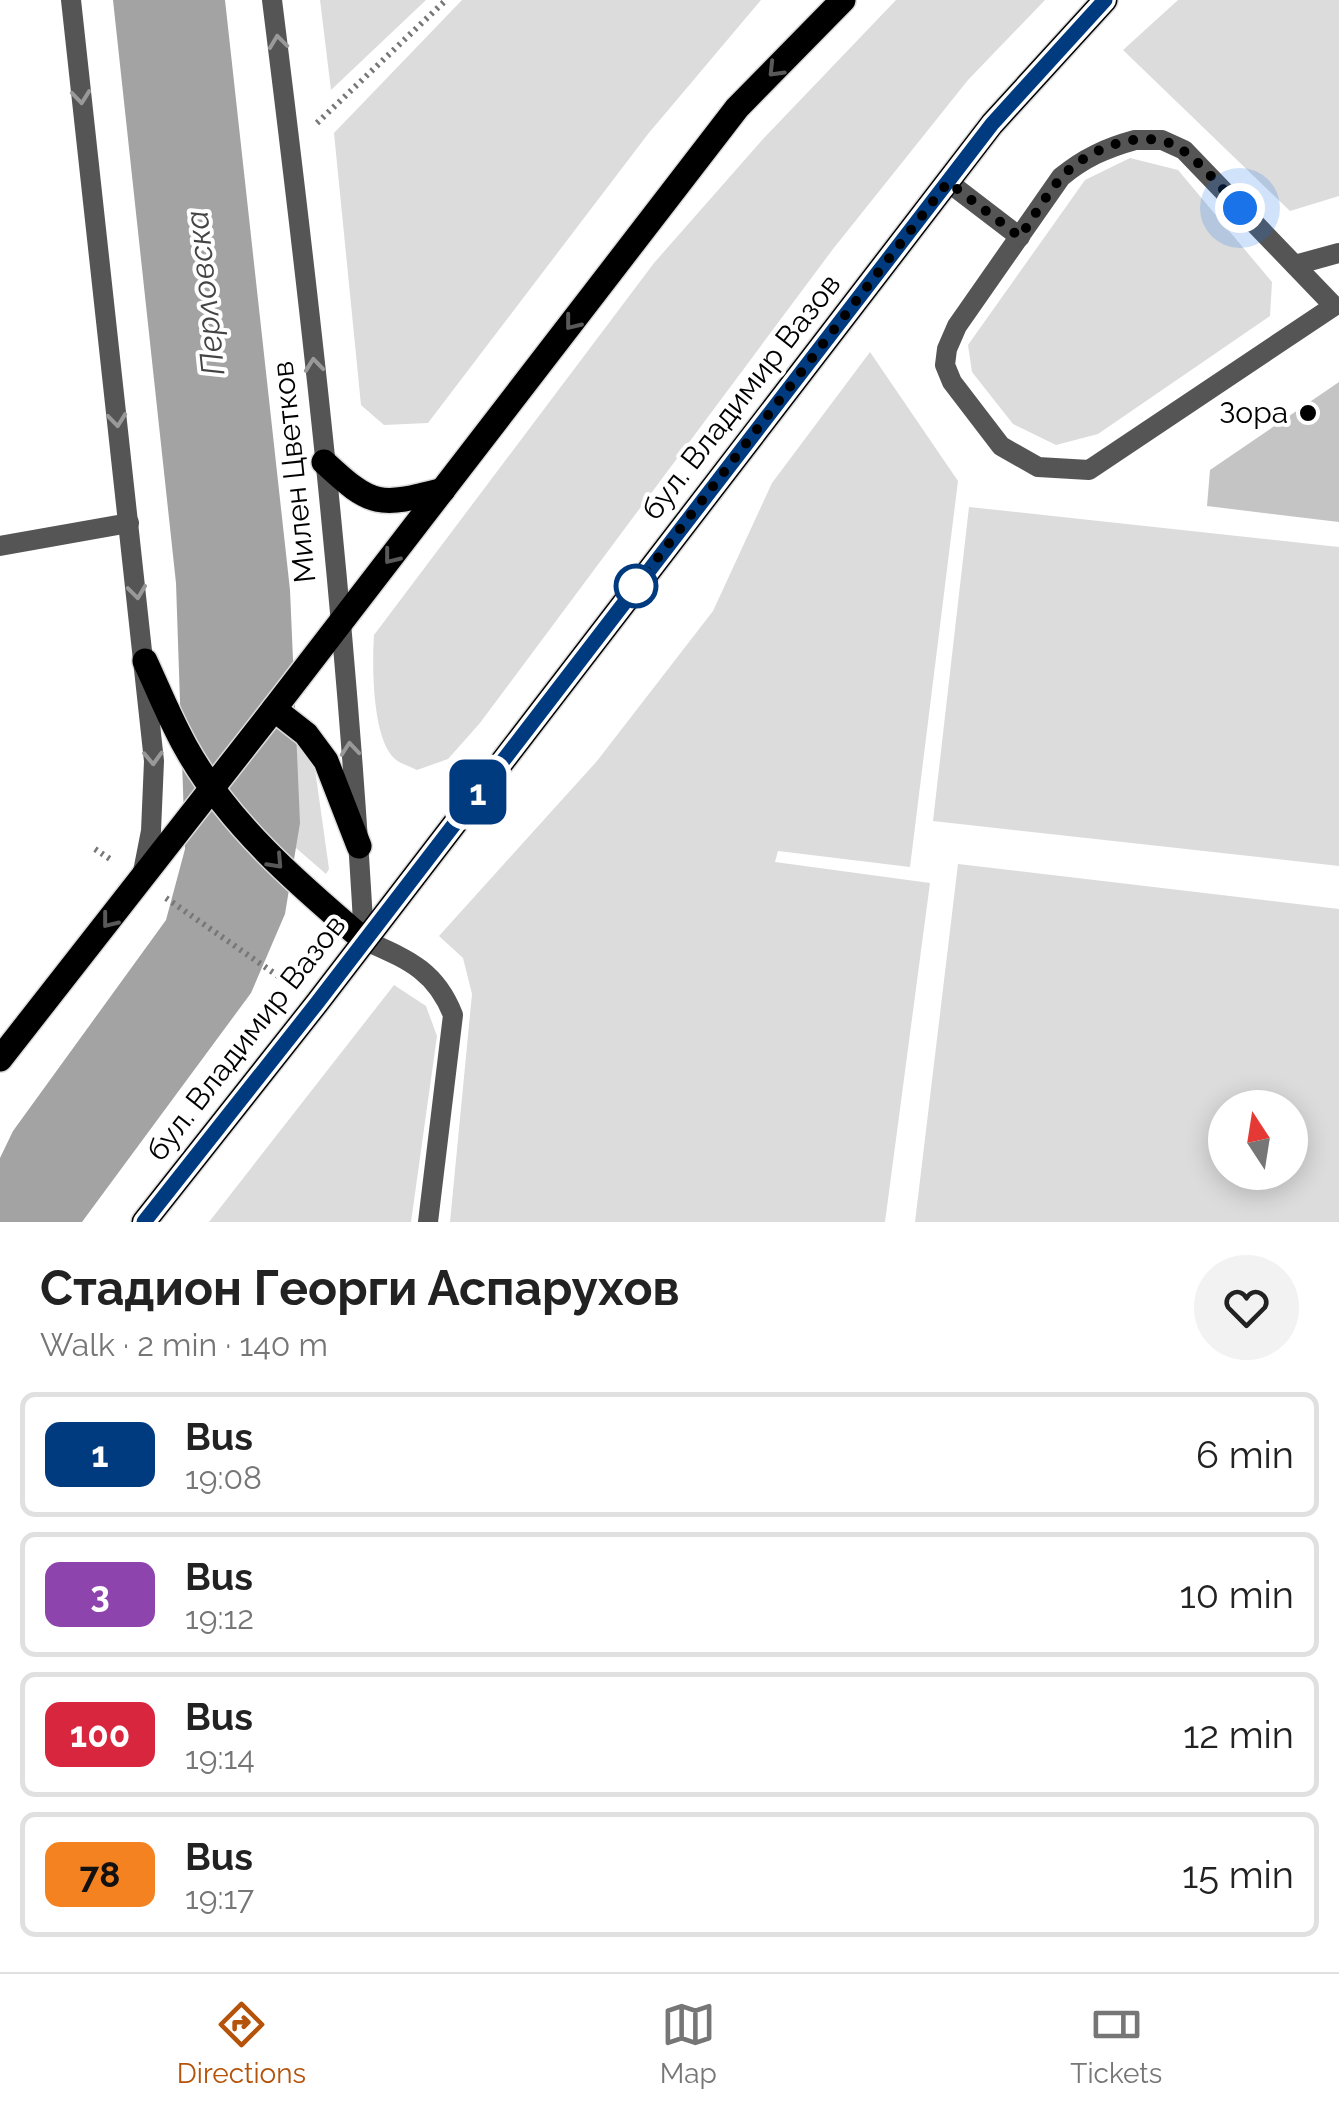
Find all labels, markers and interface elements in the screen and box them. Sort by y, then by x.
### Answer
one-way arrow [268,34,289,51]
one-way arrow [768,58,786,77]
one-way arrow [70,89,91,105]
your location [1215,183,1265,233]
water label: Перловска [177,209,232,377]
street label: бул. Владимир Вазов [634,267,847,526]
one-way arrow [566,312,583,330]
one-way arrow [303,357,325,373]
street label: Милен Цветков [264,360,323,585]
place label: Зора [1219,395,1288,430]
marker: Зора [1297,402,1319,424]
one-way arrow [106,412,128,428]
one-way arrow [385,545,403,563]
unlabelled marker [615,565,657,607]
one-way arrow [126,585,147,601]
one-way arrow [340,740,362,756]
one-way arrow [142,751,163,767]
line badge: 1 [446,760,510,824]
text: 1 [469,772,487,813]
one-way arrow [264,850,282,869]
street label: бул. Владимир Вазов [139,908,352,1167]
one-way arrow [103,909,121,927]
north arrow [1208,1090,1308,1190]
map controls [1208,1090,1308,1190]
button: heart [1194,1255,1299,1360]
text: Стадион Георги Аспарухов [40,1260,680,1316]
text: Walk · 2 min · 140 m [40,1326,328,1363]
text: Bus [185,1414,253,1459]
text: 6 min [1196,1432,1294,1477]
text: 1 [91,1434,109,1475]
text: 19:08 [185,1459,262,1496]
text: Bus [185,1554,253,1599]
text: 10 min [1179,1572,1294,1617]
text: 3 [90,1574,110,1615]
text: 19:12 [185,1599,254,1636]
text: Bus [185,1694,253,1739]
text: 12 min [1183,1712,1294,1757]
text: 100 [70,1714,130,1755]
text: 19:14 [185,1739,255,1776]
text: Bus [185,1834,253,1879]
text: 15 min [1182,1852,1294,1897]
text: 78 [80,1854,120,1895]
text: 19:17 [185,1879,254,1916]
tab: Directions [177,1997,306,2090]
tab: Map [660,1997,717,2090]
tab: Tickets [1070,1997,1162,2090]

